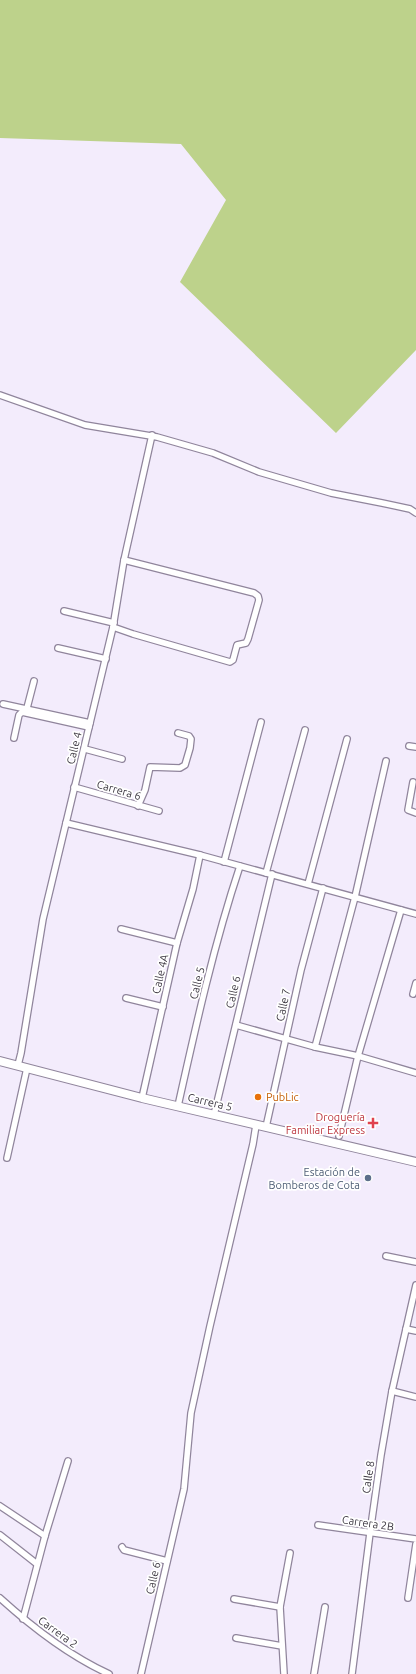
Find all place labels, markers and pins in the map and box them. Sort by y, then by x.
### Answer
place label: PubLic [266,1091,299,1103]
marker: PubLic [253,1092,263,1102]
place label: Droguería Familiar Express [286,1111,365,1136]
marker: Droguería Familiar Express [368,1118,378,1128]
place label: Estación de Bomberos de Cota [269,1166,360,1191]
marker: Estación de Bomberos de Cota [363,1173,373,1183]

